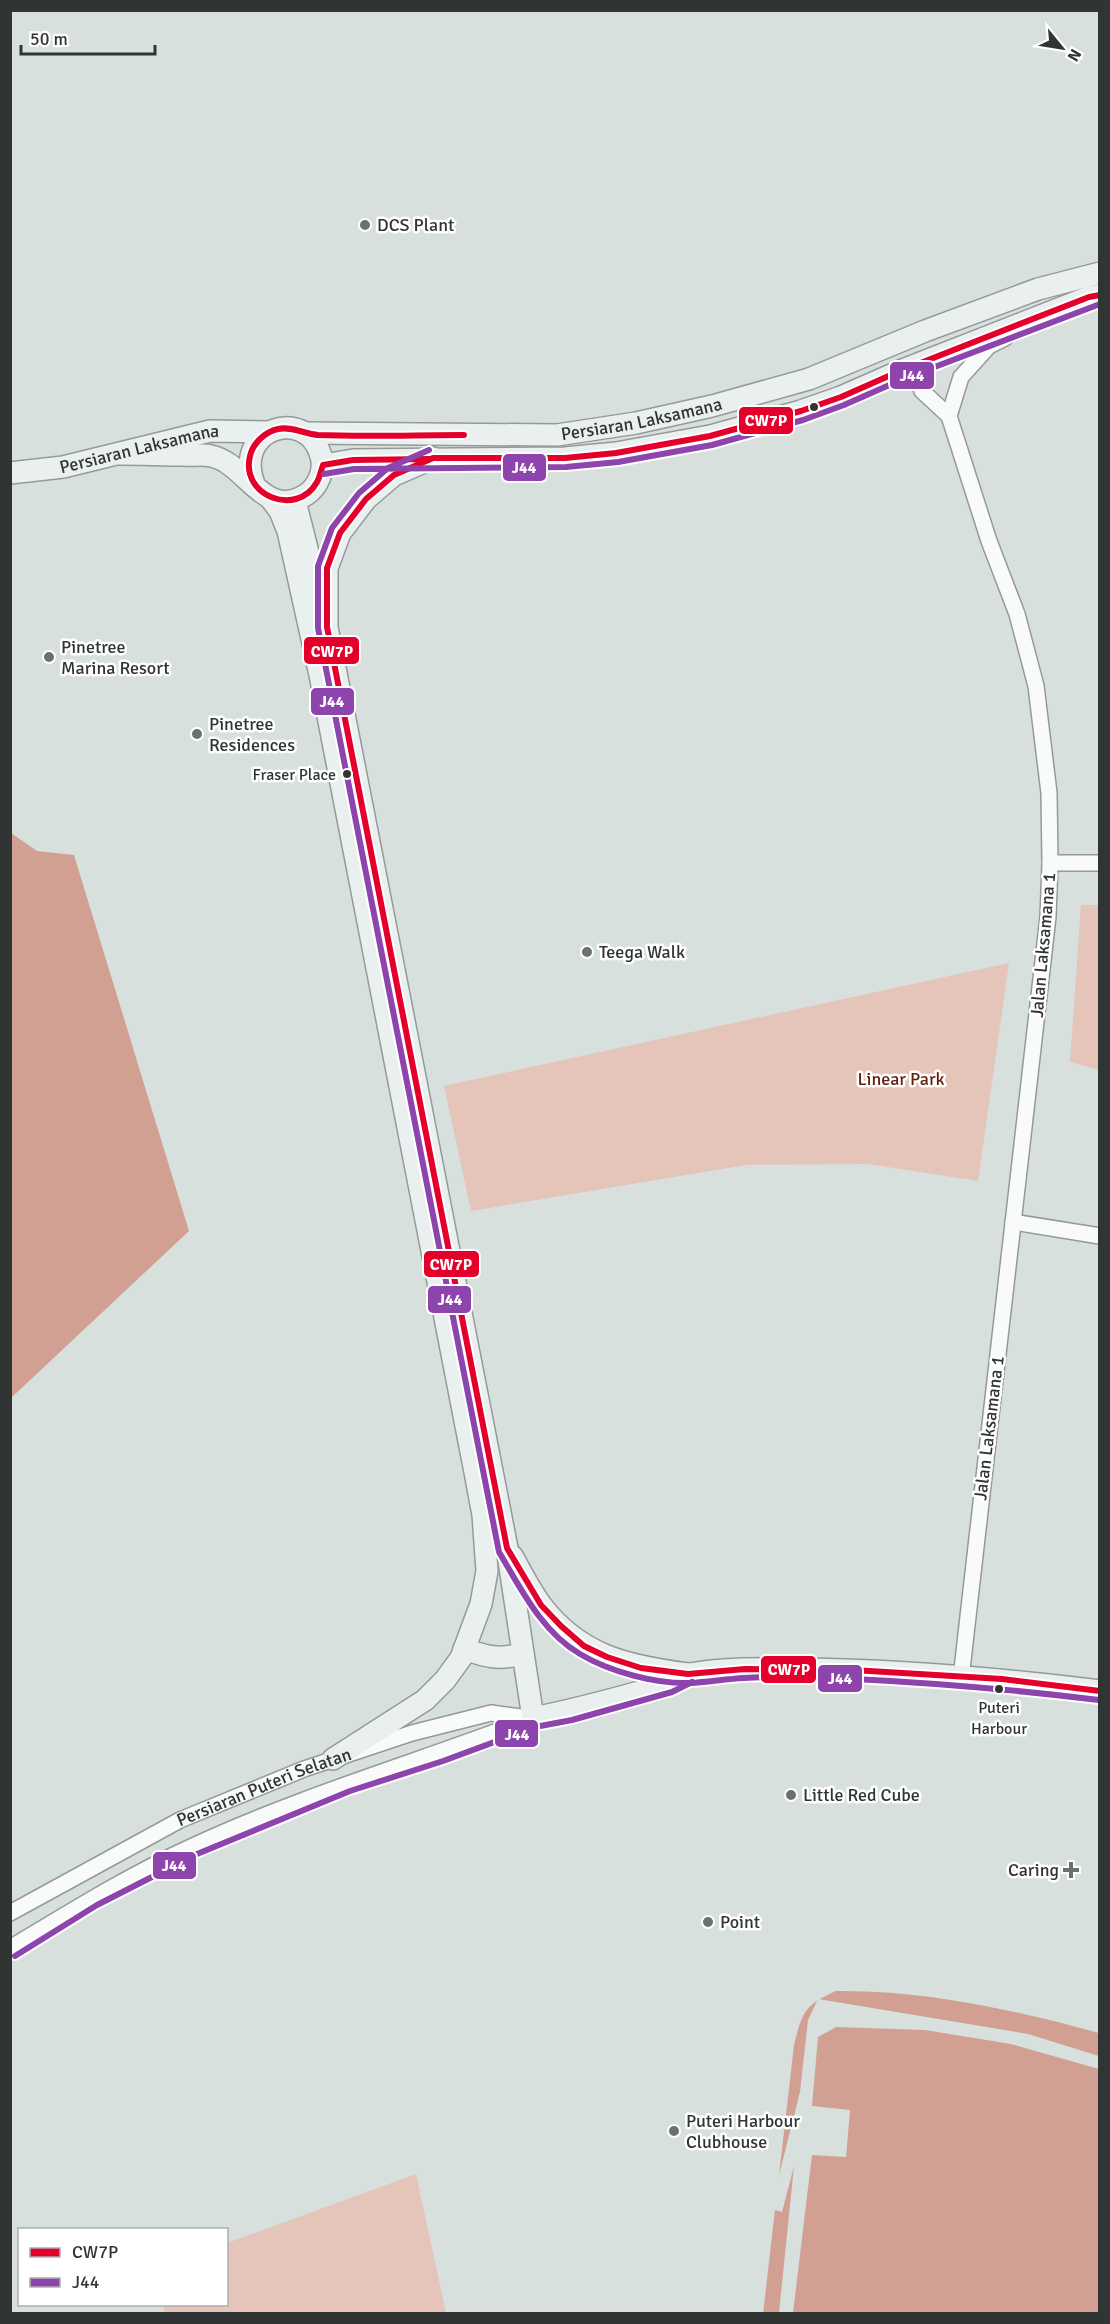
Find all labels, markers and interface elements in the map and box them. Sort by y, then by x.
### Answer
scale bar [21,18,154,56]
north arrow [1032,18,1092,78]
text: 50 m [30,28,68,50]
text: N [1063,45,1086,65]
place label: DCS Plant [377,214,454,236]
marker: DCS Plant [358,218,372,232]
line badge: J44 [889,361,935,390]
text: J44 [900,366,925,386]
street label: Persiaran Laksamana [559,393,725,445]
unlabelled marker [808,401,820,413]
line badge: CW7P [738,406,794,435]
text: CW7P [745,411,787,431]
street label: Persiaran Laksamana [57,420,219,478]
line badge: J44 [502,453,547,482]
text: J44 [512,458,537,478]
place label: Pinetree Marina Resort [61,636,170,679]
line badge: CW7P [303,636,360,665]
text: CW7P [311,642,353,662]
marker: Pinetree Marina Resort [42,650,56,664]
line badge: J44 [310,687,355,716]
text: J44 [320,692,345,712]
place label: Pinetree Residences [209,713,295,756]
marker: Pinetree Residences [190,727,204,741]
place label: Fraser Place [252,765,336,785]
marker: Fraser Place [341,768,353,780]
street label: Jalan Laksamana 1 [1026,872,1060,1018]
place label: Teega Walk [599,941,685,963]
marker: Teega Walk [580,945,594,959]
park label: Linear Park [857,1068,945,1090]
line badge: CW7P [423,1250,480,1278]
text: CW7P [430,1255,472,1275]
line badge: J44 [427,1285,472,1314]
text: J44 [438,1290,463,1310]
street label: Jalan Laksamana 1 [969,1354,1009,1502]
line badge: CW7P [760,1655,817,1684]
text: CW7P [768,1660,810,1680]
line badge: J44 [817,1664,863,1693]
text: J44 [828,1669,853,1689]
marker: Puteri Harbour [993,1683,1005,1695]
place label: Puteri Harbour [971,1698,1027,1739]
line badge: J44 [494,1719,539,1748]
text: J44 [505,1725,530,1745]
street label: Persiaran Puteri Selatan [173,1743,354,1831]
place label: Little Red Cube [803,1784,920,1806]
marker: Little Red Cube [784,1788,798,1802]
line badge: J44 [152,1851,197,1880]
text: J44 [162,1856,187,1876]
place label: Caring [1008,1859,1059,1881]
marker: Caring [1064,1863,1078,1877]
place label: Point [720,1911,760,1933]
marker: Point [701,1915,715,1929]
place label: Puteri Harbour Clubhouse [686,2110,800,2153]
marker: Puteri Harbour Clubhouse [667,2124,681,2138]
legend [18,2228,228,2306]
text: CW7P [72,2241,118,2263]
text: J44 [72,2271,100,2293]

